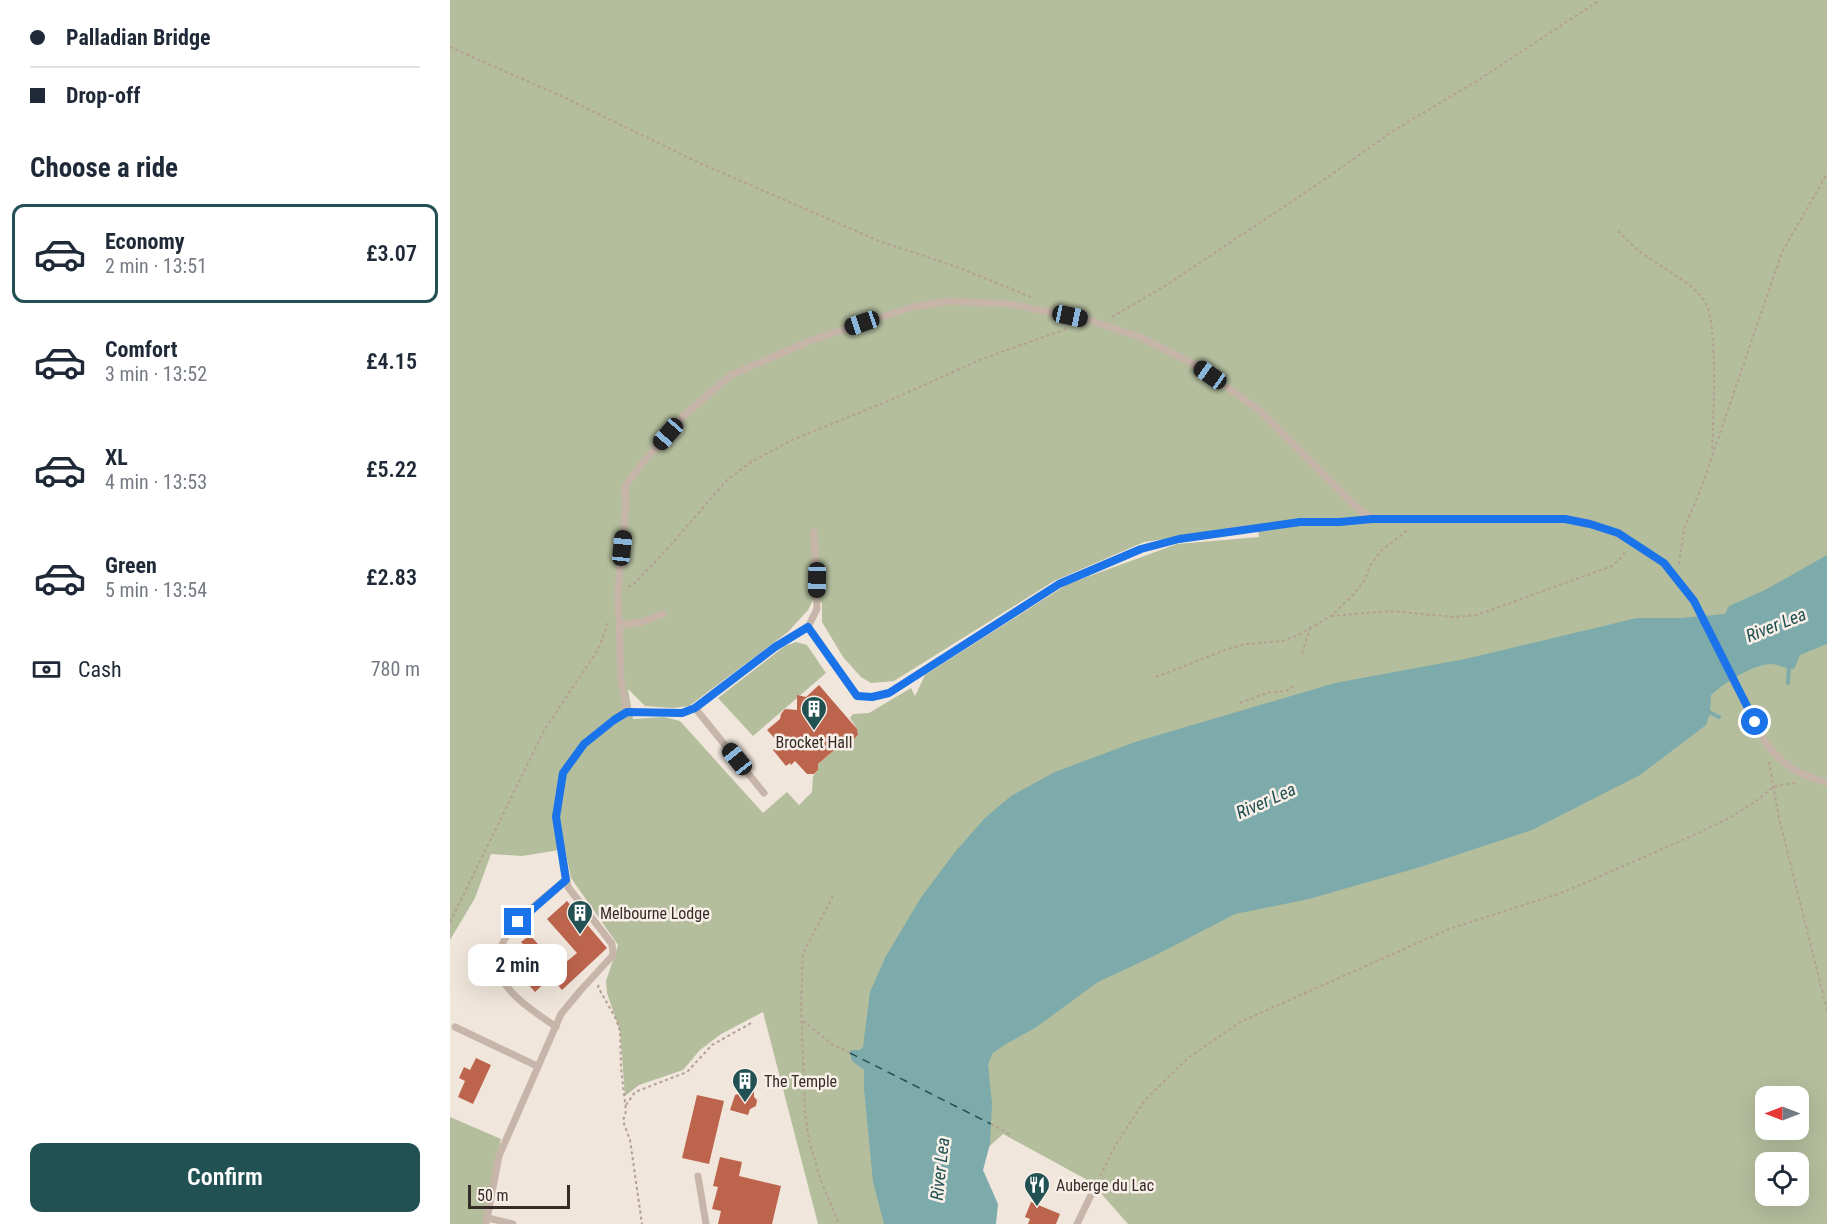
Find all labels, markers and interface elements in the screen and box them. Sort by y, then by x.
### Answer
text: Palladian Bridge [66,25,211,50]
text: Drop-off [66,83,140,108]
text: Choose a ride [30,152,178,184]
icon: car [33,227,87,281]
text: Economy [105,229,185,254]
text: £3.07 [366,241,417,266]
text: 2 min · 13:51 [105,254,207,278]
car [1051,303,1089,329]
car [842,309,882,337]
icon: car [33,335,87,389]
text: Comfort [105,337,178,362]
text: £4.15 [366,349,417,374]
car [1190,357,1230,393]
text: 3 min · 13:52 [105,362,207,386]
car [649,415,687,453]
icon: car [33,443,87,497]
text: XL [105,445,128,470]
text: £5.22 [366,457,417,482]
text: 4 min · 13:53 [105,470,207,494]
car [611,529,633,567]
icon: car [33,551,87,605]
text: Green [105,553,157,578]
car [808,562,826,598]
text: £2.83 [366,565,417,590]
text: 5 min · 13:54 [105,578,207,602]
water label: River Lea [1743,603,1809,646]
icon: cash [30,653,63,686]
text: Cash [78,657,122,682]
text: 780 m [371,657,420,681]
building icon: Brocket Hall [799,694,829,732]
route start [1741,708,1768,735]
place label: Brocket Hall [776,733,852,752]
car [719,739,755,779]
water label: River Lea [1233,778,1299,823]
building icon: Melbourne Lodge [565,898,595,936]
place label: Melbourne Lodge [600,904,710,923]
route end [504,908,531,935]
callout: 2 min [469,943,568,985]
text: 2 min [495,953,540,977]
building icon: The Temple [730,1066,760,1104]
place label: The Temple [764,1072,837,1091]
north arrow [1755,1086,1809,1140]
map controls [1755,1086,1809,1206]
water label: River Lea [926,1136,953,1201]
button: Confirm [30,1143,420,1212]
button: locate [1755,1152,1809,1206]
restaurant icon: Auberge du Lac [1022,1170,1052,1208]
place label: Auberge du Lac [1056,1176,1154,1195]
scale bar [468,1182,570,1210]
text: 50 m [477,1186,509,1205]

